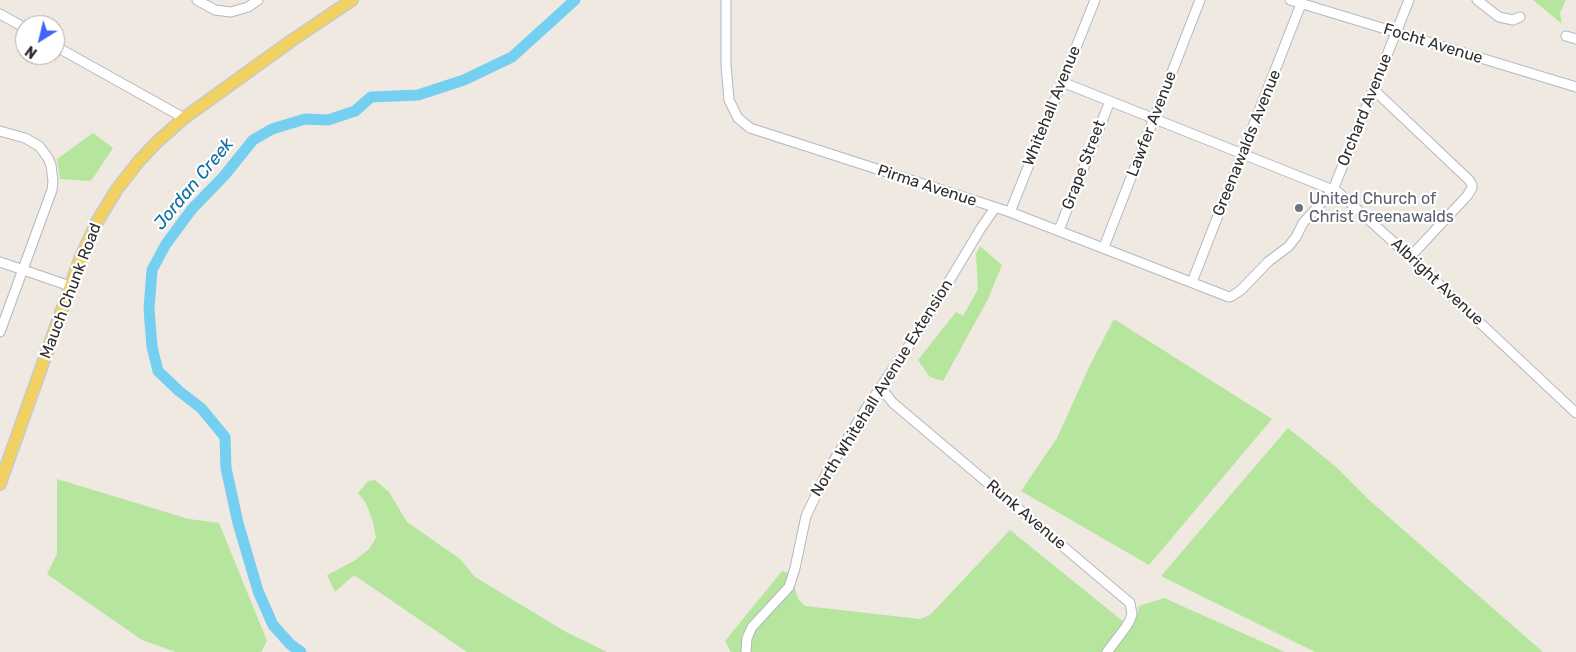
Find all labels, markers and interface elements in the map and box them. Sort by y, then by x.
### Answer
north arrow [15,15,65,65]
street label: Focht Avenue [1381,20,1485,68]
text: N [22,42,41,62]
street label: Whitehall Avenue [1019,43,1085,169]
street label: Orchard Avenue [1334,51,1396,169]
street label: Greenawalds Avenue [1209,67,1285,219]
street label: Lawfer Avenue [1123,68,1181,180]
street label: Grape Street [1058,118,1110,212]
water label: Jordan Creek [149,134,239,234]
street label: Pirma Avenue [875,161,979,211]
place label: United Church of Christ Greenawalds [1309,189,1454,227]
marker: United Church of Christ Greenawalds [1293,202,1305,214]
street label: Mauch Chunk Road [36,221,106,361]
street label: Albright Avenue [1387,234,1487,330]
street label: North Whitehall Avenue Extension [807,276,957,500]
street label: Runk Avenue [982,476,1070,554]

